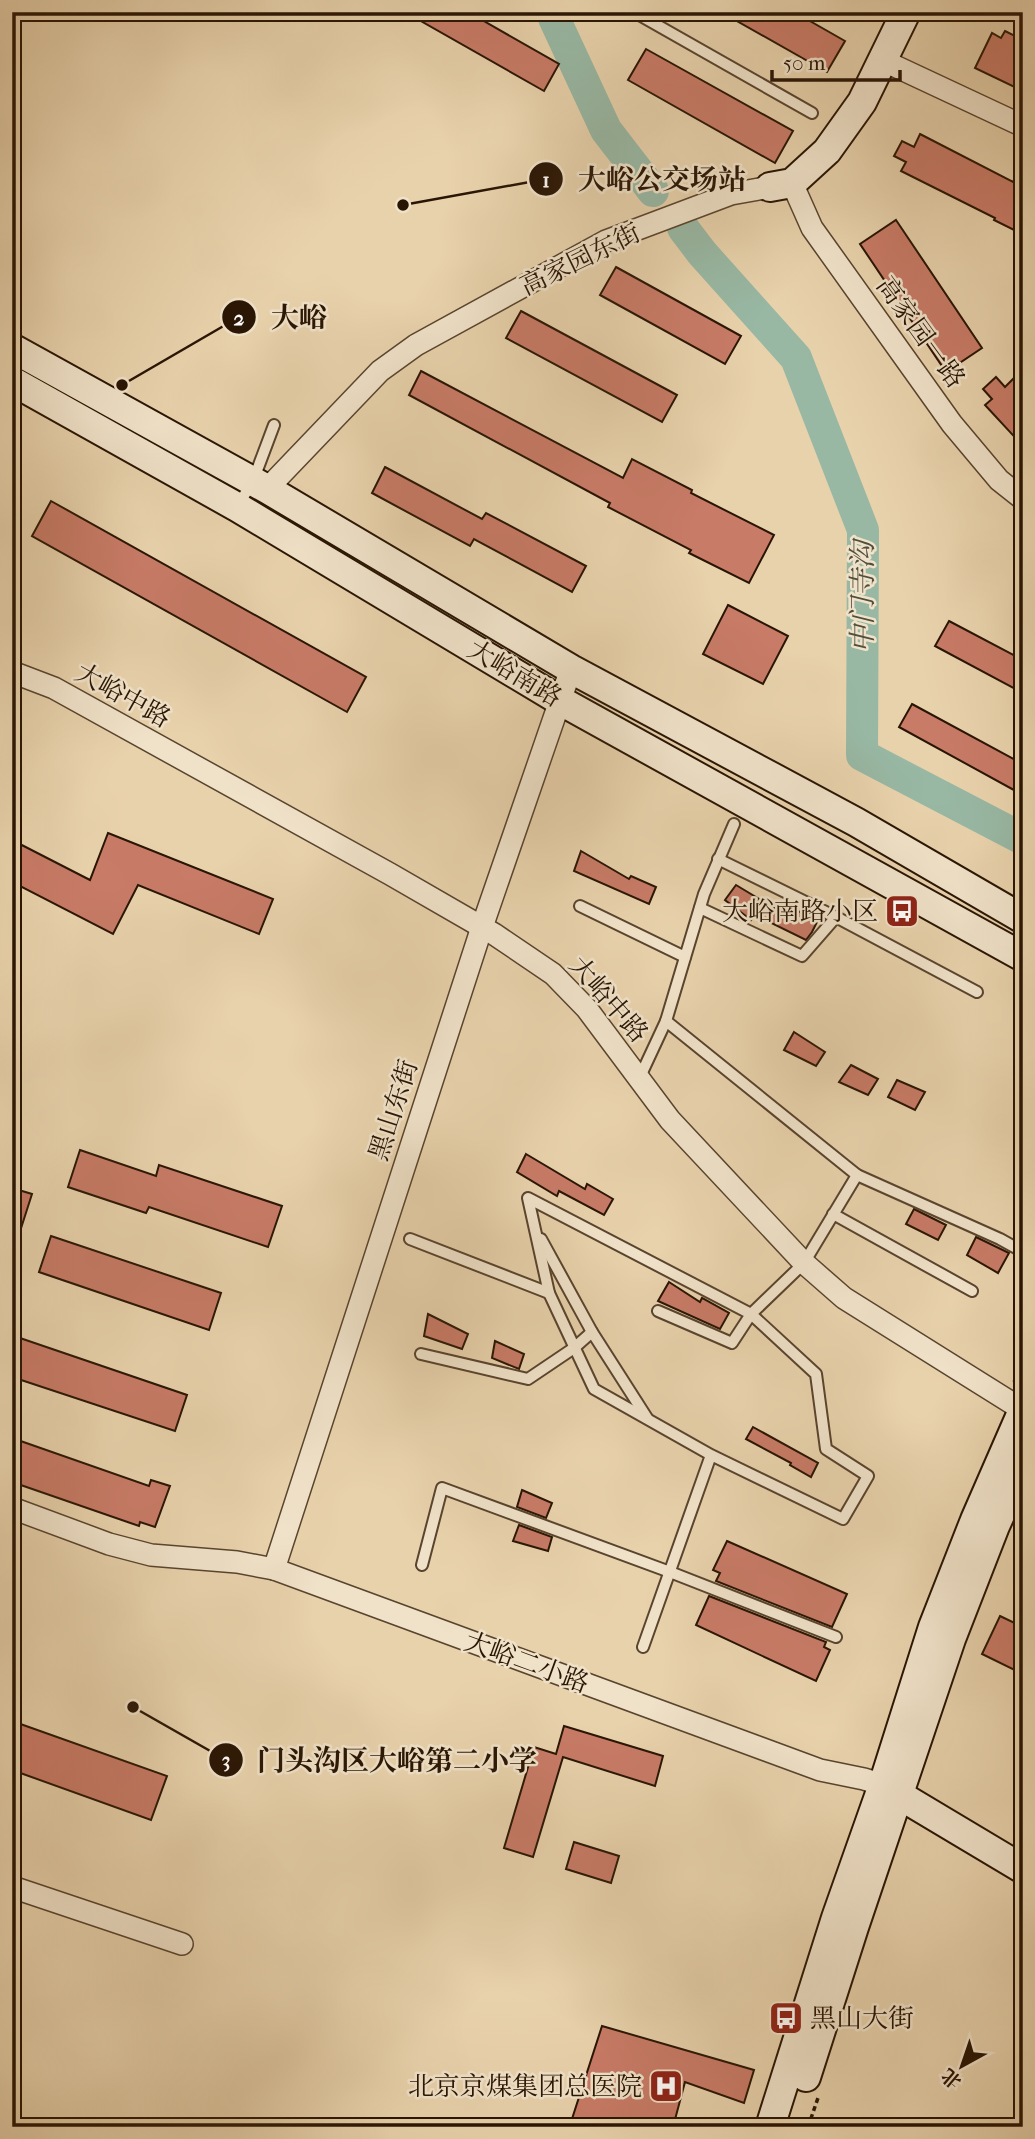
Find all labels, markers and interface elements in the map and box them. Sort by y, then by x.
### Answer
scale bar [772,38,900,82]
text: 50 m [783,51,826,75]
callout: 大峪公交场站 [529,155,760,204]
text: 大峪公交场站 [578,163,746,196]
text: 1 [542,168,550,192]
street label: 高家园东街 [515,217,645,302]
street label: 高家园一路 [870,271,971,394]
callout: 大峪 [222,293,341,342]
text: 大峪 [271,301,327,334]
text: 2 [234,306,245,330]
water label: 中门寺沟 [846,537,879,653]
street label: 大峪南路 [462,633,567,714]
street label: 大峪中路 [70,657,176,734]
bus stop icon: 大峪南路小区 [883,892,921,930]
place label: 大峪南路小区 [722,896,878,927]
street label: 大峪中路 [563,950,654,1049]
street label: 黑山东街 [363,1056,424,1164]
street label: 大峪二小路 [460,1626,593,1699]
callout: 门头沟区大峪第二小学 [208,1735,551,1784]
text: 门头沟区大峪第二小学 [257,1744,537,1777]
text: 3 [222,1748,230,1772]
bus stop icon: 黑山大街 [767,1999,805,2037]
place label: 黑山大街 [810,2003,914,2034]
north arrow [926,2030,996,2100]
text: 北 [937,2064,966,2093]
hospital icon: 北京京煤集团总医院 [647,2067,685,2105]
place label: 北京京煤集团总医院 [408,2071,642,2102]

